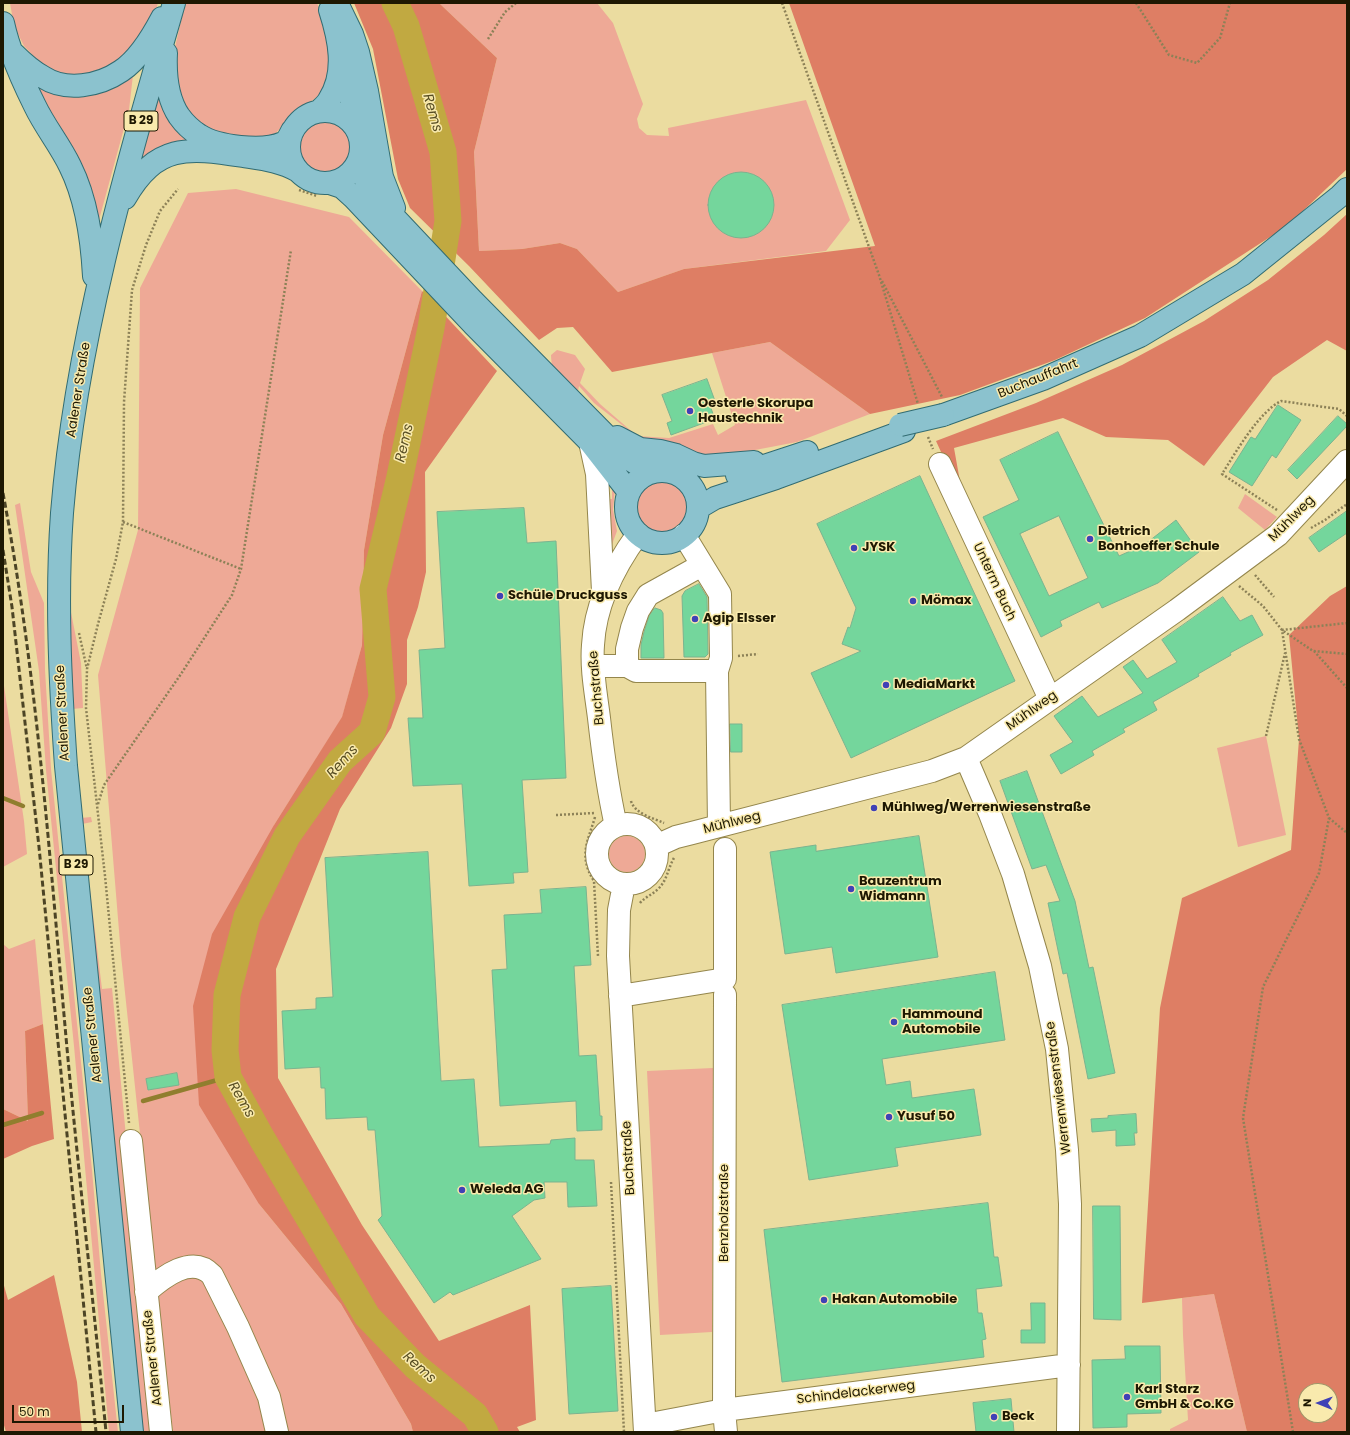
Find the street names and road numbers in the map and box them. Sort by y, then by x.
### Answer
road number: B 29 [124,111,158,131]
street label: Aalener Straße [64,341,94,439]
street label: Buchauffahrt [996,356,1080,402]
street label: Mühlweg [1266,493,1318,545]
street label: Unterm Buch [969,541,1019,623]
street label: Buchstraße [586,650,608,726]
street label: Aalener Straße [53,664,73,762]
street label: Mühlweg [1004,688,1060,734]
street label: Mühlweg [702,808,762,838]
road number: B 29 [59,855,93,875]
street label: Aalener Straße [80,986,106,1084]
street label: Werrenwiesenstraße [1043,1021,1075,1155]
street label: Buchstraße [619,1120,639,1196]
street label: Benzholzstraße [717,1164,733,1262]
street label: Aalener Straße [140,1309,166,1407]
street label: Schindelackerweg [796,1378,916,1408]

